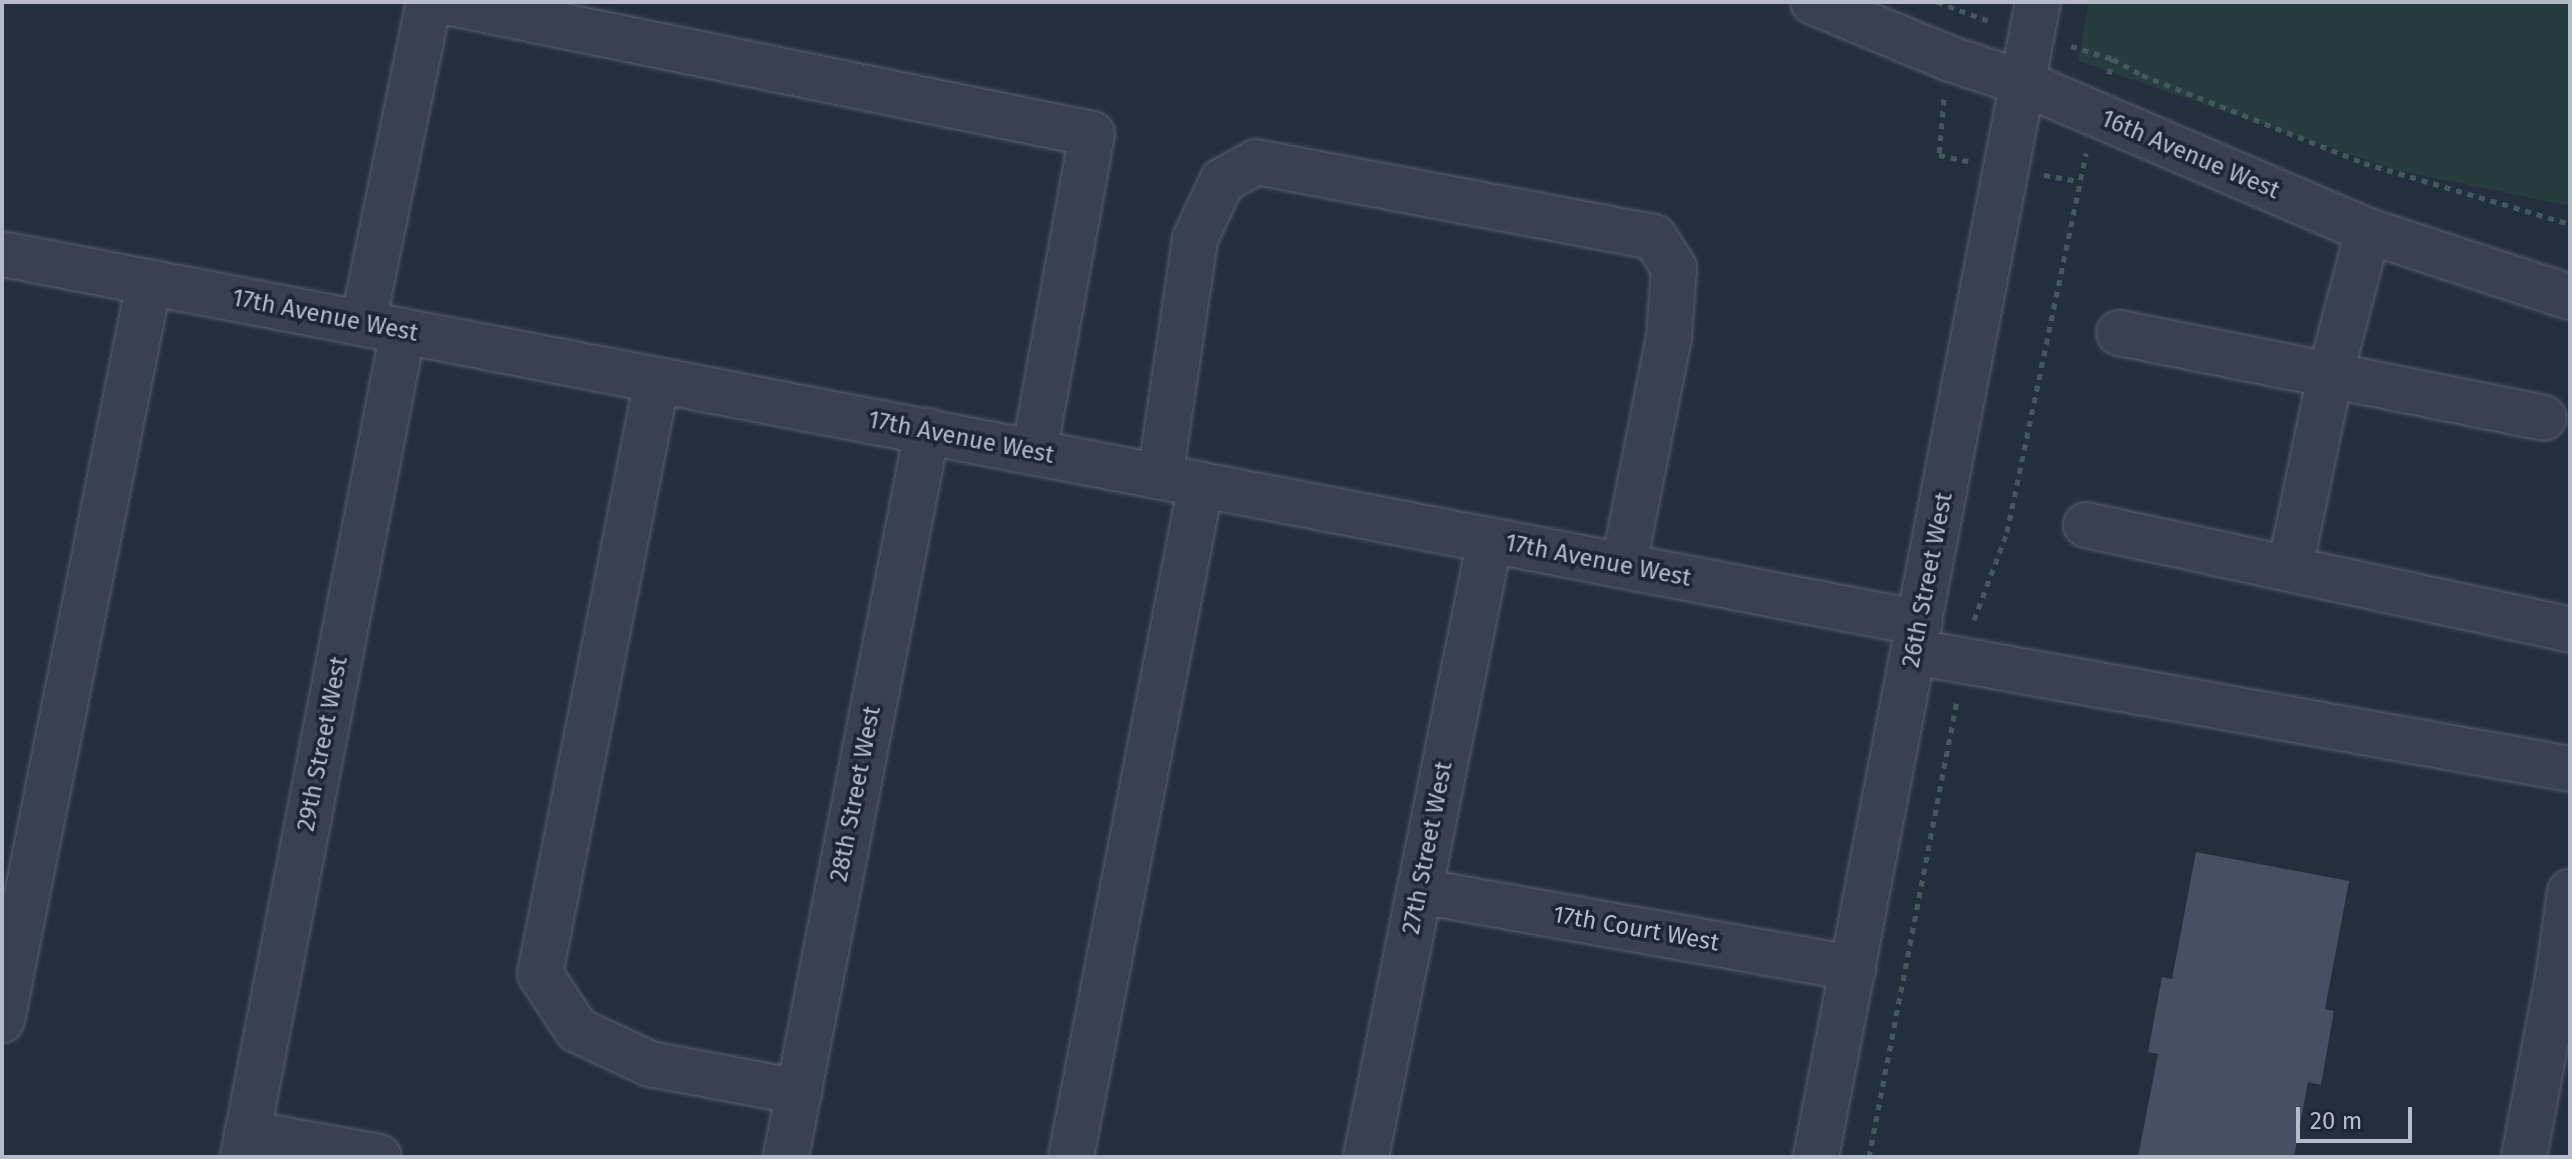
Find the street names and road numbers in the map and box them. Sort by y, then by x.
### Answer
street label: 16th Avenue West [2097,104,2283,206]
street label: 17th Avenue West [230,284,420,348]
street label: 17th Avenue West [866,406,1056,470]
street label: 26th Street West [1897,490,1959,670]
street label: 17th Avenue West [1503,529,1693,593]
street label: 29th Street West [292,654,354,834]
street label: 28th Street West [825,704,887,884]
street label: 27th Street West [1397,759,1459,937]
street label: 17th Court West [1551,900,1721,958]

